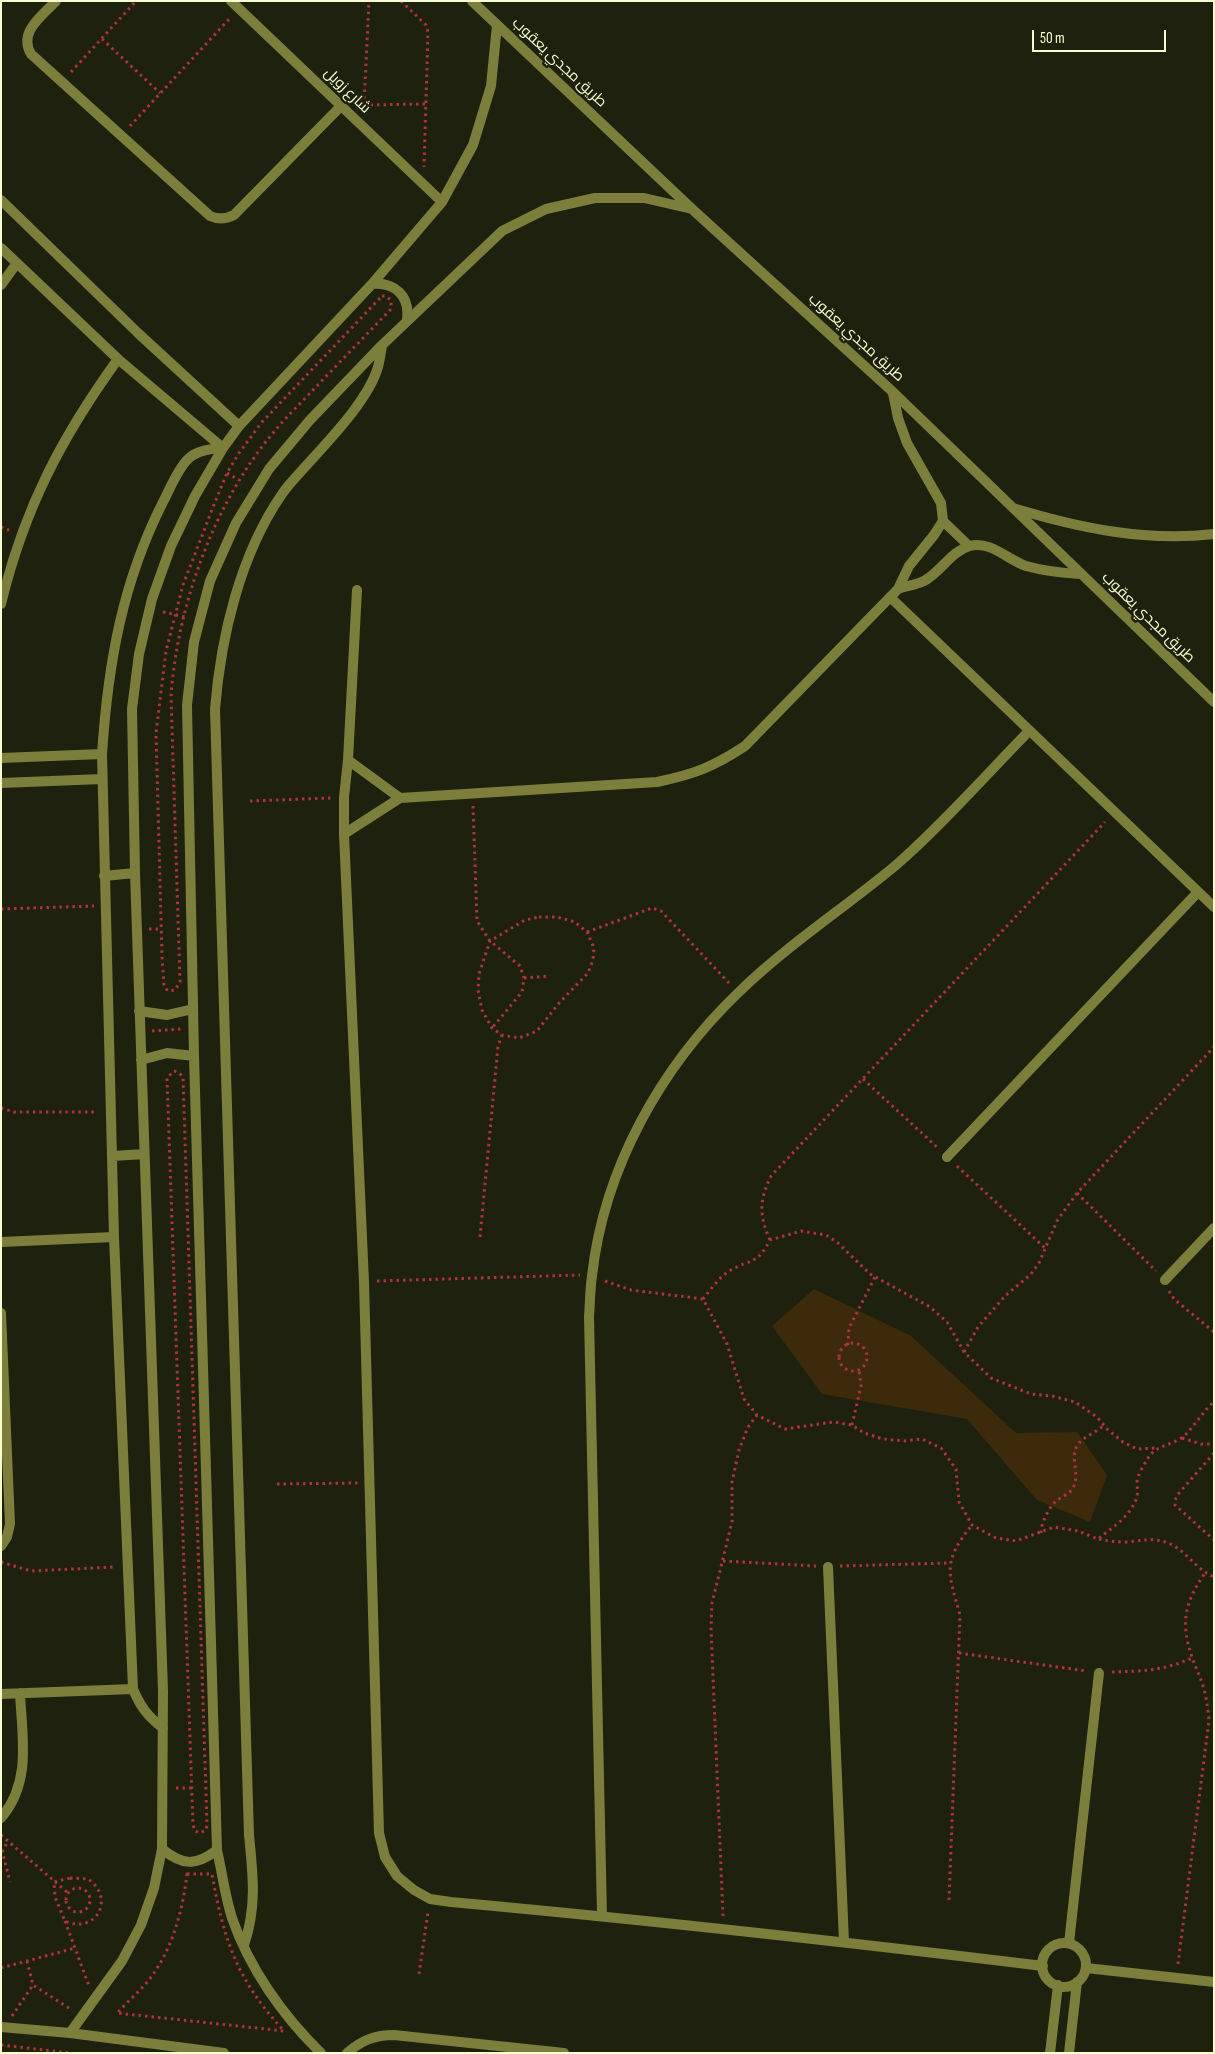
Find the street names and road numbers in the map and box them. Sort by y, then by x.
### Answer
street label: طريق مجدي يعقوب [508,15,610,111]
street label: شارع زويل [320,64,374,118]
street label: طريق مجدي يعقوب [804,290,908,386]
street label: طريق مجدي يعقوب [1098,569,1198,667]

